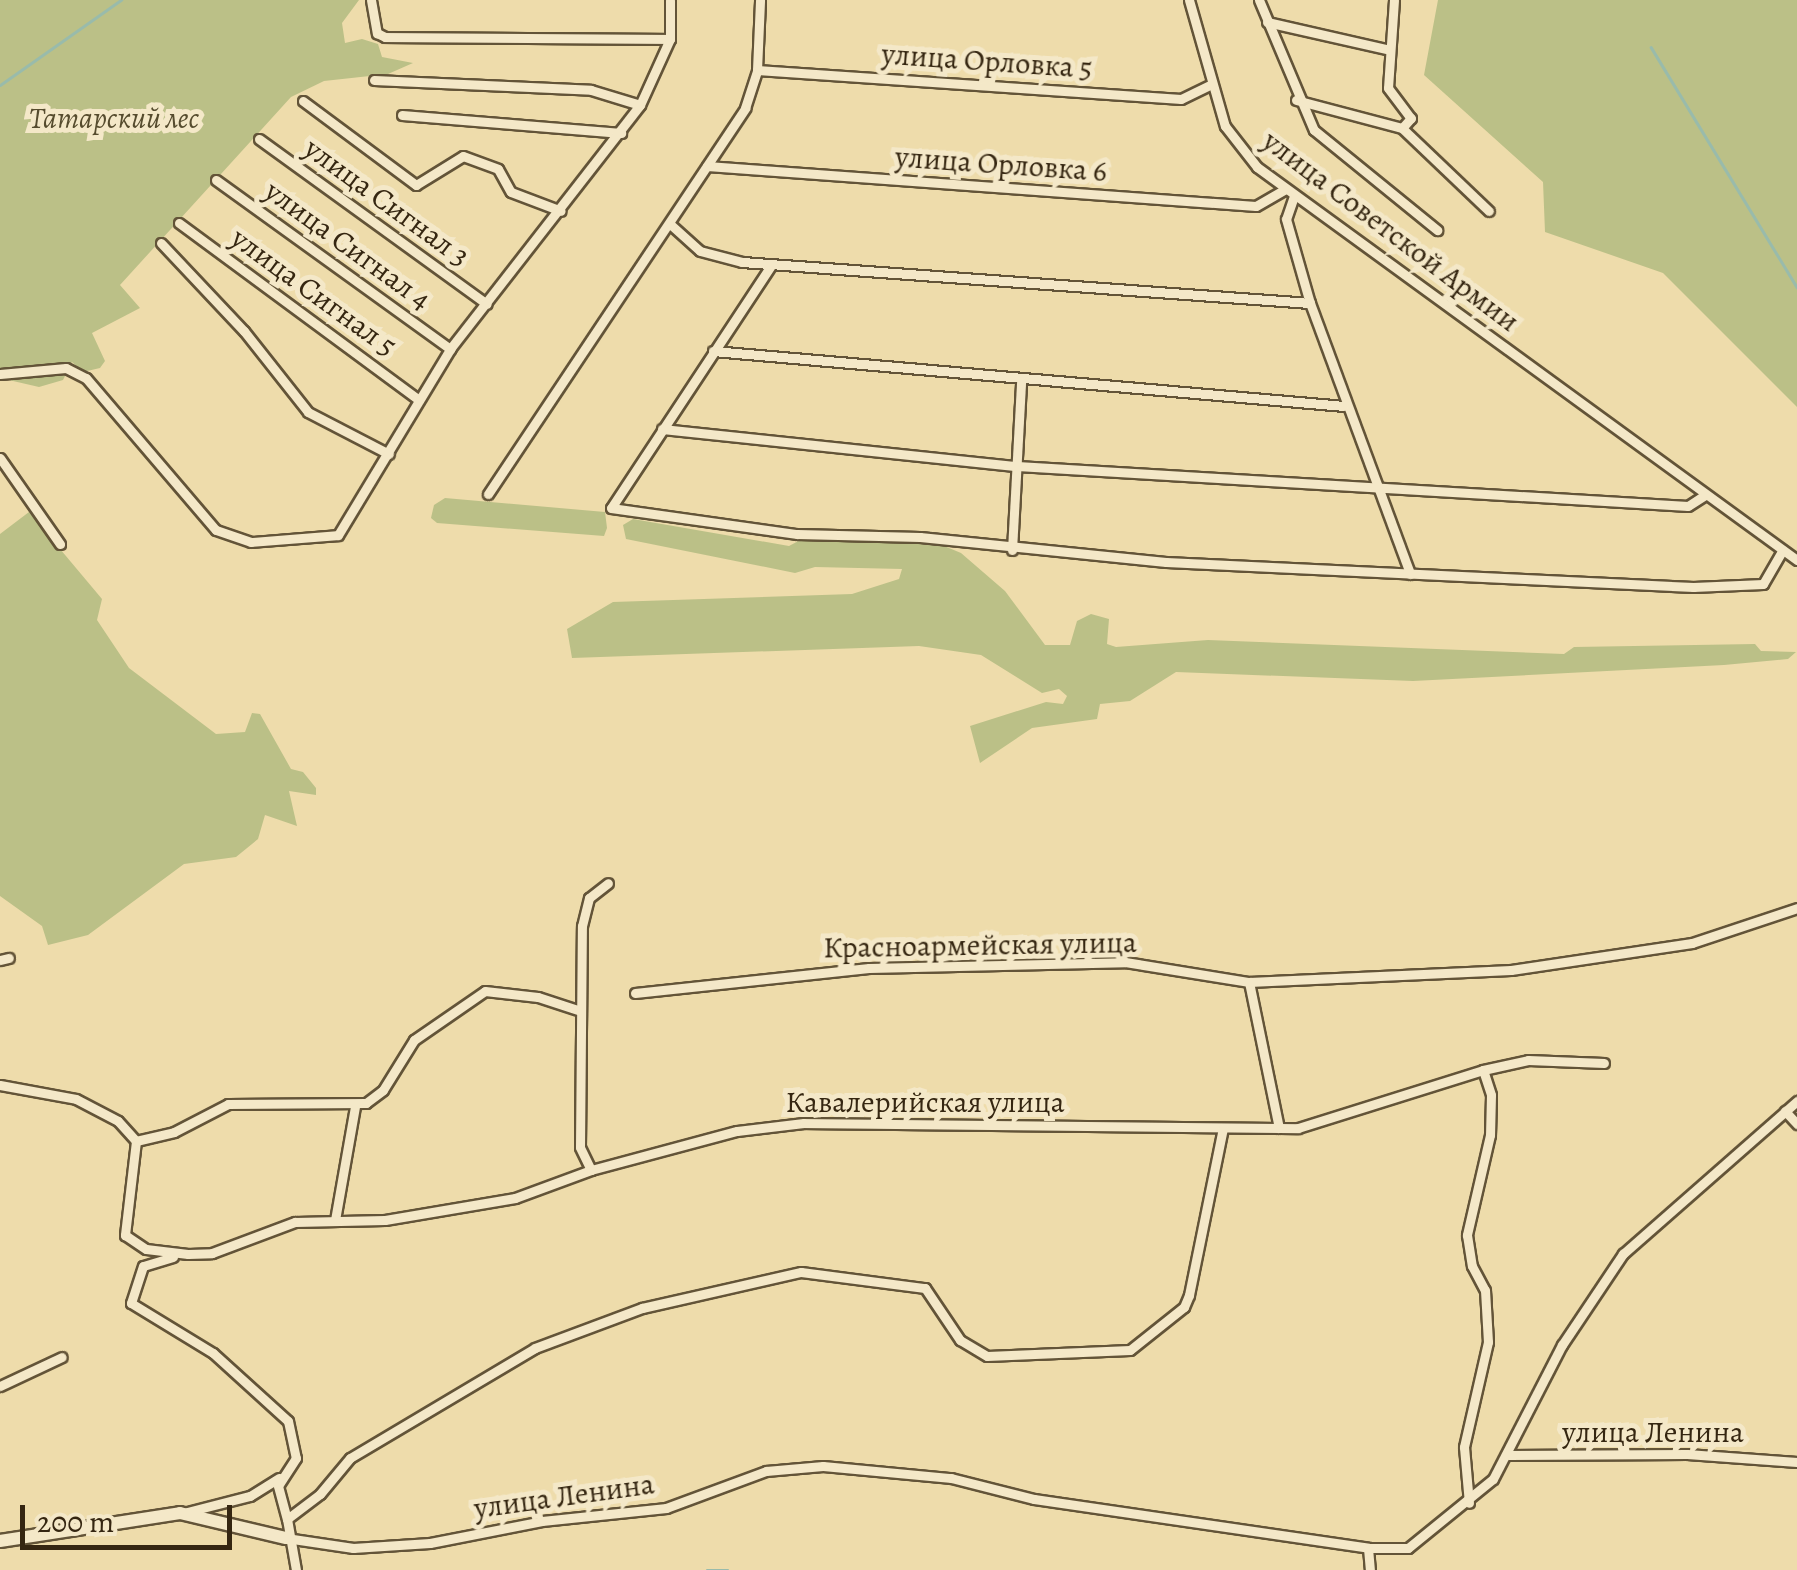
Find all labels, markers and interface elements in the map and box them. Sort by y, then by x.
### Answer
street label: улица Орловка 5 [880,36,1094,86]
park label: Татарский лес [29,100,199,136]
street label: улица Советской Армии [1256,123,1526,339]
street label: улица Сигнал 3 [297,130,477,274]
street label: улица Орловка 6 [894,139,1108,189]
street label: улица Сигнал 4 [258,173,438,317]
street label: улица Сигнал 5 [224,220,404,364]
street label: Красноармейская улица [823,924,1137,966]
street label: Кавалерийская улица [785,1084,1065,1120]
street label: улица Ленина [1562,1414,1744,1450]
street label: улица Ленина [472,1466,656,1526]
scale bar [25,1485,238,1547]
text: 200 m [37,1502,114,1542]

